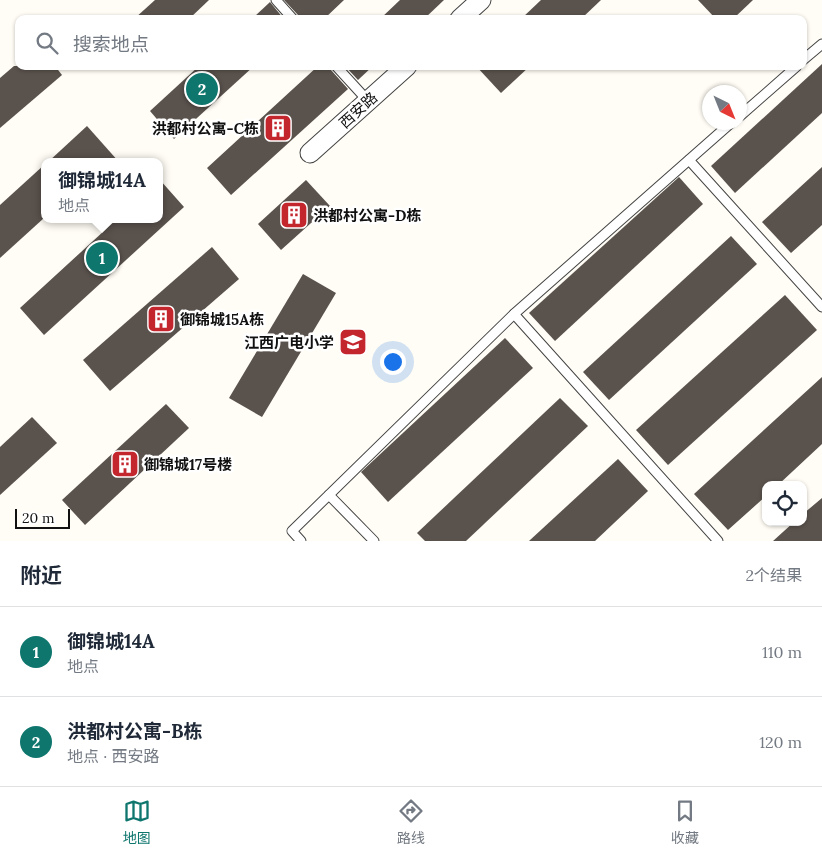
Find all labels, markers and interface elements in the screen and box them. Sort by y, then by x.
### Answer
search box [15,15,807,70]
icon: search [33,29,61,57]
text: 搜索地点 [73,32,149,56]
pin: 2 [186,70,218,108]
north arrow [702,85,747,130]
street label: 西安路 [335,88,381,132]
building icon: 洪都村公寓-C栋 [263,113,293,143]
place label: 洪都村公寓-C栋 [152,119,259,138]
popup [41,158,163,223]
text: 御锦城14A [58,168,146,192]
text: 地点 [58,195,90,215]
building icon: 洪都村公寓-D栋 [279,200,309,230]
place label: 洪都村公寓-D栋 [313,206,421,225]
pin: 1 [86,239,118,277]
building icon: 御锦城15A栋 [146,304,176,334]
place label: 御锦城15A栋 [180,310,264,329]
school or university icon: 江西广电小学 [338,327,368,357]
place label: 江西广电小学 [244,333,334,352]
your location [380,349,406,375]
building icon: 御锦城17号楼 [110,449,140,479]
place label: 御锦城17号楼 [144,455,232,474]
map controls [762,481,807,526]
button: locate [762,481,807,526]
scale bar [15,506,70,529]
text: 20 m [22,509,54,527]
text: 附近 [20,562,62,589]
text: 2个结果 [745,565,802,585]
text: 御锦城14A [67,629,155,653]
text: 1 [33,642,39,662]
text: 110 m [762,642,802,662]
text: 地点 [67,656,99,676]
text: 洪都村公寓-B栋 [67,719,203,743]
text: 2 [32,732,40,752]
text: 120 m [759,732,802,752]
text: 地点 · 西安路 [67,746,159,766]
tab: 地图 [123,797,151,847]
tab: 路线 [397,797,425,847]
tab: 收藏 [671,797,699,847]

